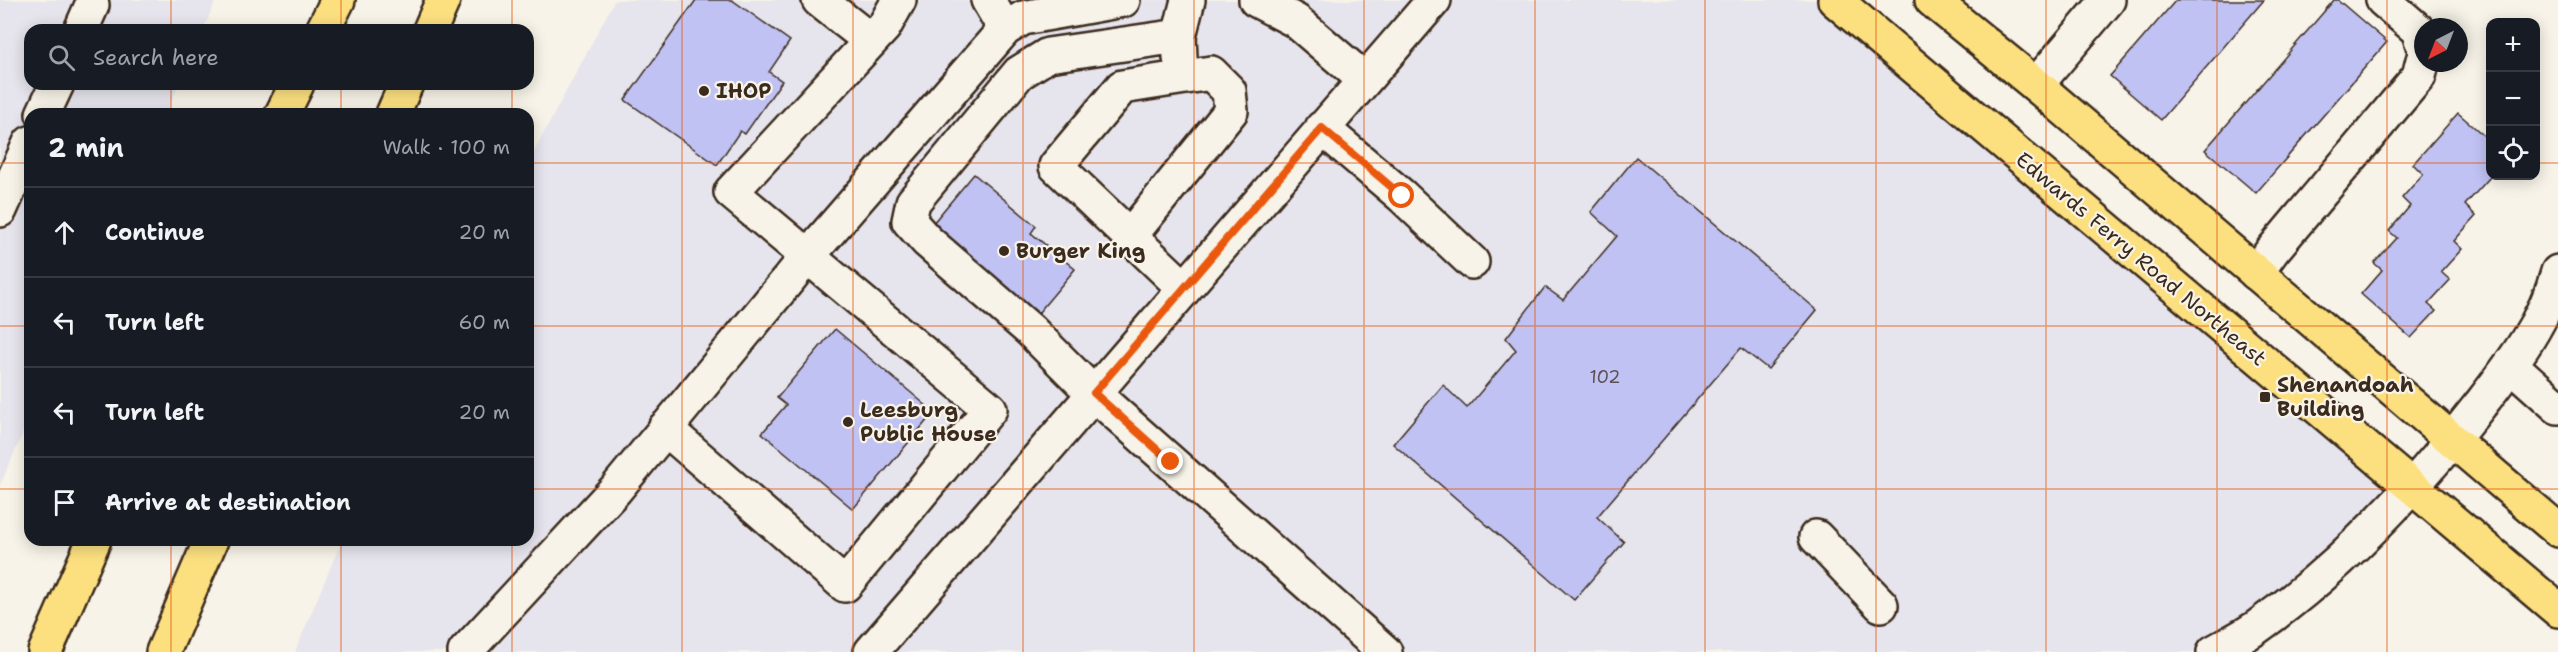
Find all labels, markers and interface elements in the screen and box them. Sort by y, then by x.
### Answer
north arrow [2414,18,2468,72]
map controls [2486,18,2540,180]
button: + [2486,18,2540,72]
search box [24,24,534,90]
icon: search [45,41,78,74]
text: Search here [93,43,219,72]
button: − [2486,72,2540,126]
place label: IHOP [716,77,772,105]
marker: IHOP [697,84,711,98]
button: locate [2486,126,2540,180]
text: 2 min [48,130,124,165]
text: Walk · 100 m [383,134,510,160]
street label: Edwards Ferry Road Northeast [2010,146,2272,372]
route start [1388,182,1414,208]
icon: ahead [48,216,81,249]
text: Continue [105,218,205,247]
text: 20 m [459,219,510,245]
place label: Burger King [1016,237,1145,265]
marker: Burger King [997,244,1011,258]
icon: left [48,306,81,339]
text: Turn left [105,308,204,337]
text: 60 m [458,309,510,335]
house number: 102 [1589,365,1621,389]
place label: Shenandoah Building [2277,371,2414,423]
marker: Shenandoah Building [2258,390,2272,404]
icon: left [48,396,81,429]
place label: Leesburg Public House [860,396,997,448]
text: Turn left [105,398,204,427]
text: 20 m [459,399,510,425]
marker: Leesburg Public House [841,415,855,429]
route end [1157,448,1183,474]
icon: arrive [48,486,81,519]
text: Arrive at destination [105,488,351,517]

